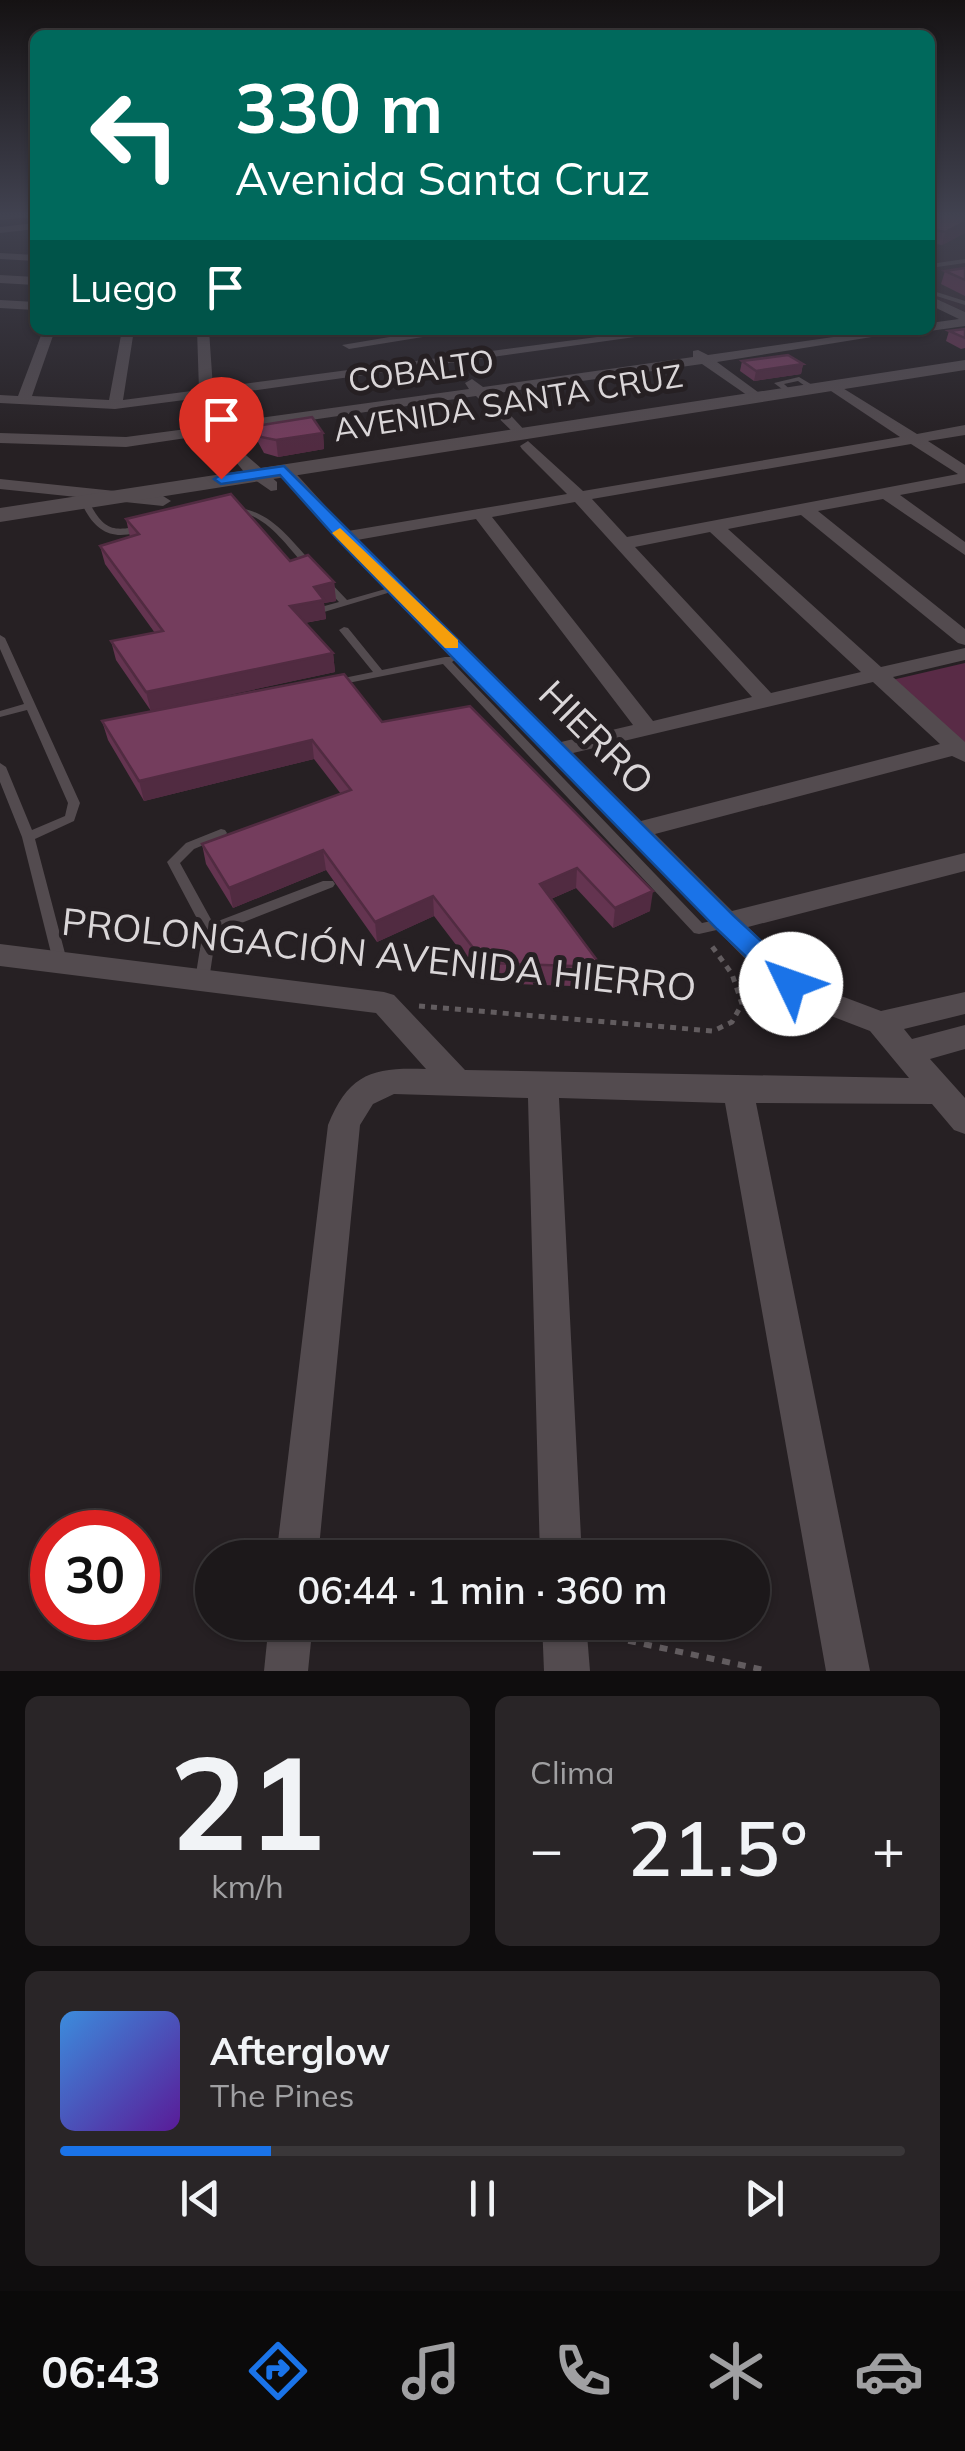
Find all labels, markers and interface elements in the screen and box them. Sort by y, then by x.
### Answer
text: 330 m [235,63,443,151]
icon: left [70,70,200,200]
text: Avenida Santa Cruz [235,150,650,206]
icon: arrive [198,260,253,315]
text: Luego [70,264,178,312]
street label: COBALTO [345,340,496,400]
street label: AVENIDA SANTA CRUZ [330,355,685,449]
pin [179,377,264,480]
icon: arrive [194,392,249,447]
street label: HIERRO [529,670,664,805]
street label: PROLONGACIÓN AVENIDA HIERRO [59,897,699,1011]
position arrow [739,932,843,1036]
speed limit sign: 30 [30,1510,160,1640]
text: 06:44 · 1 min · 360 m [297,1566,668,1614]
text: 21 [169,1719,326,1883]
text: Clima [530,1752,614,1792]
text: 21.5° [627,1801,808,1895]
text: − [530,1814,563,1883]
text: + [872,1814,905,1883]
text: km/h [211,1866,284,1906]
text: Afterglow [210,2027,390,2075]
text: The Pines [210,2075,354,2115]
icon: previous [173,2171,228,2226]
icon: pause [455,2171,510,2226]
icon: next [737,2171,792,2226]
icon: directions [243,2336,313,2406]
icon: music [396,2336,466,2406]
icon: phone [548,2336,618,2406]
icon: climate [701,2336,771,2406]
icon: car [854,2336,924,2406]
text: 06:43 [41,2343,160,2399]

